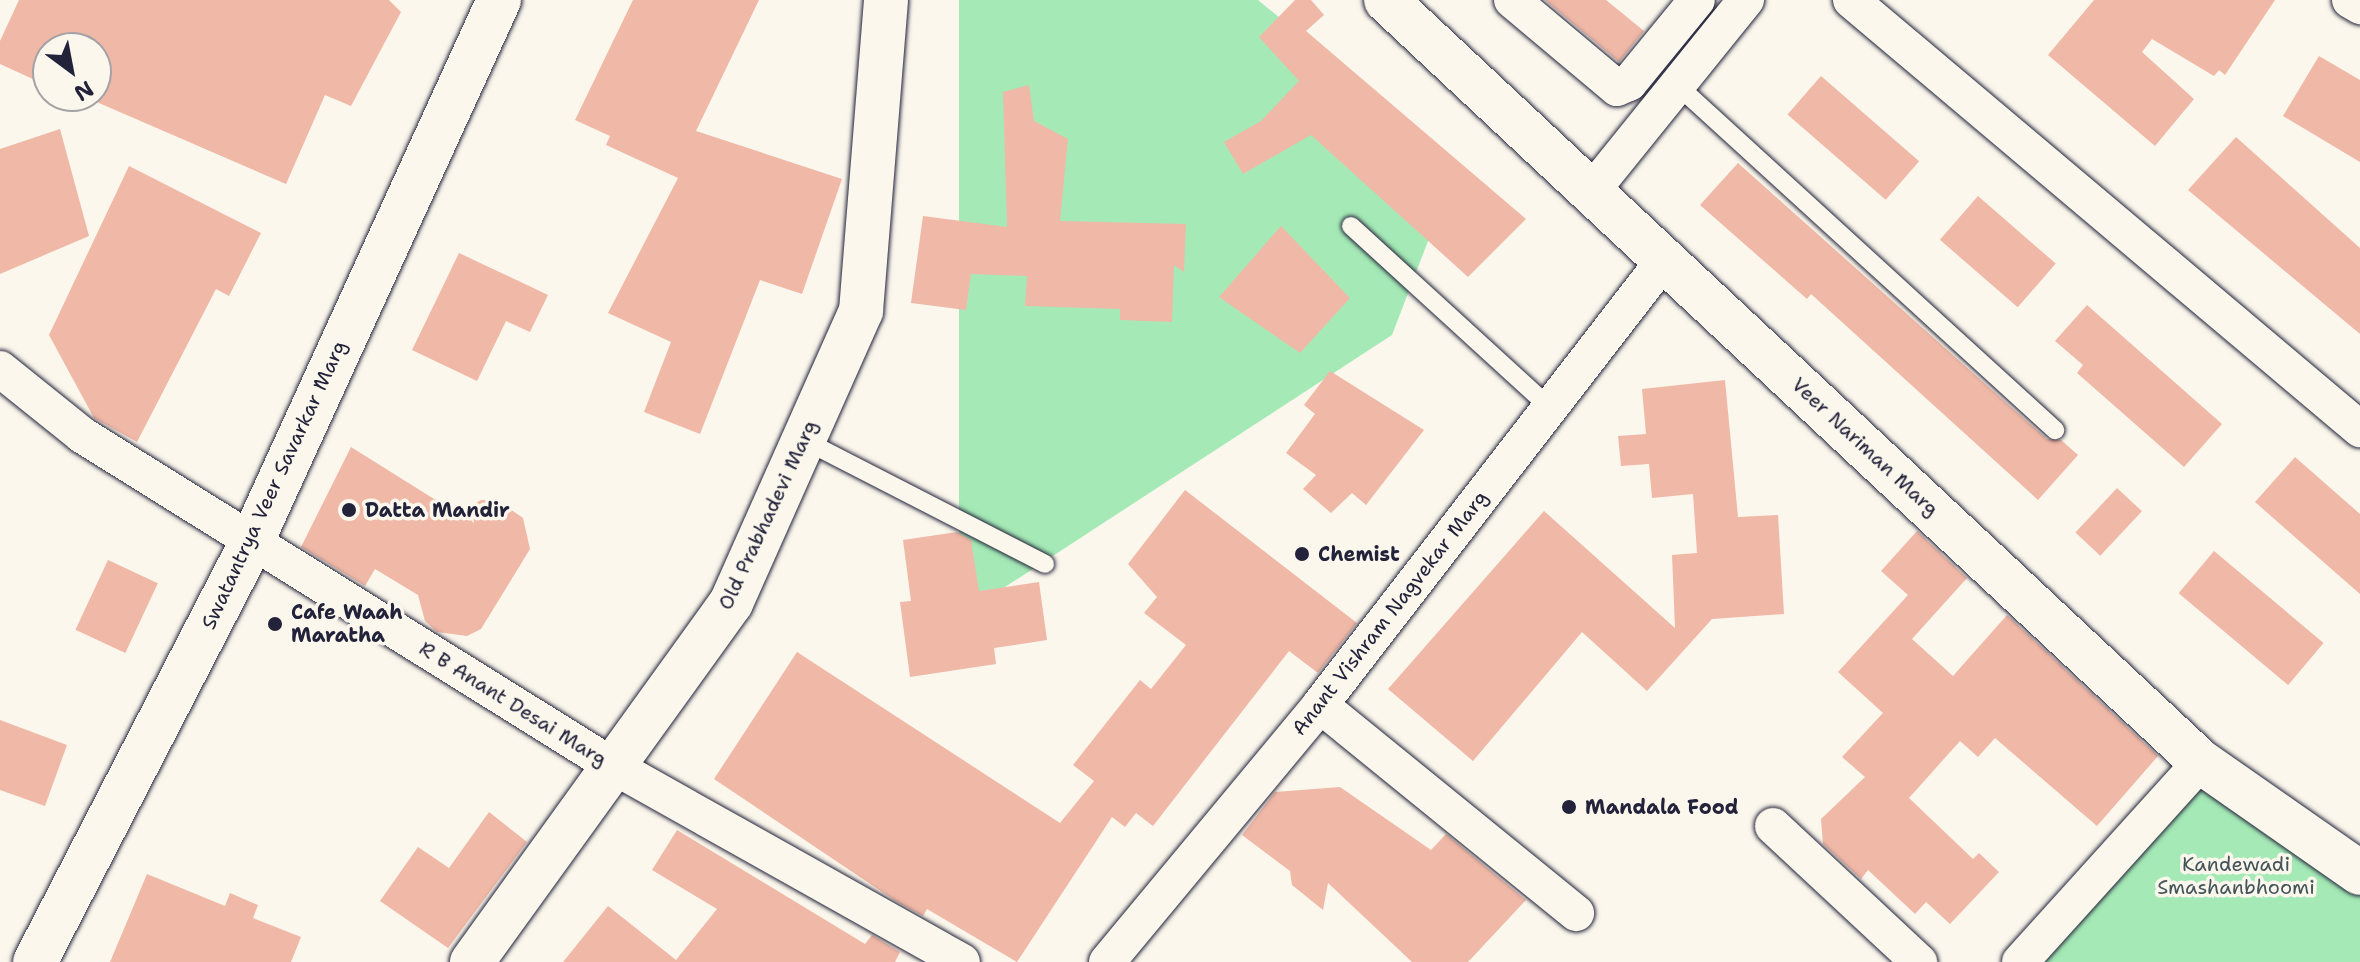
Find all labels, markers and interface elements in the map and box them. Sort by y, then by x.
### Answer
north arrow [32,32,112,112]
text: N [69,74,99,108]
street label: Swatantrya Veer Savarkar Marg [196,337,352,633]
street label: Veer Nariman Marg [1786,373,1944,521]
street label: Old Prabhadevi Marg [713,416,823,614]
street label: Anant Vishram Nagvekar Marg [1287,486,1493,740]
place label: Datta Mandir [365,498,510,522]
marker: Datta Mandir [340,501,358,519]
place label: Chemist [1318,542,1400,566]
marker: Chemist [1293,545,1311,563]
place label: Cafe Waah Maratha [291,600,403,647]
marker: Cafe Waah Maratha [266,615,284,633]
street label: R B Anant Desai Marg [415,636,611,772]
place label: Mandala Food [1585,795,1739,819]
marker: Mandala Food [1560,798,1578,816]
park label: Kandewadi Smashanbhoomi [2157,852,2315,899]

